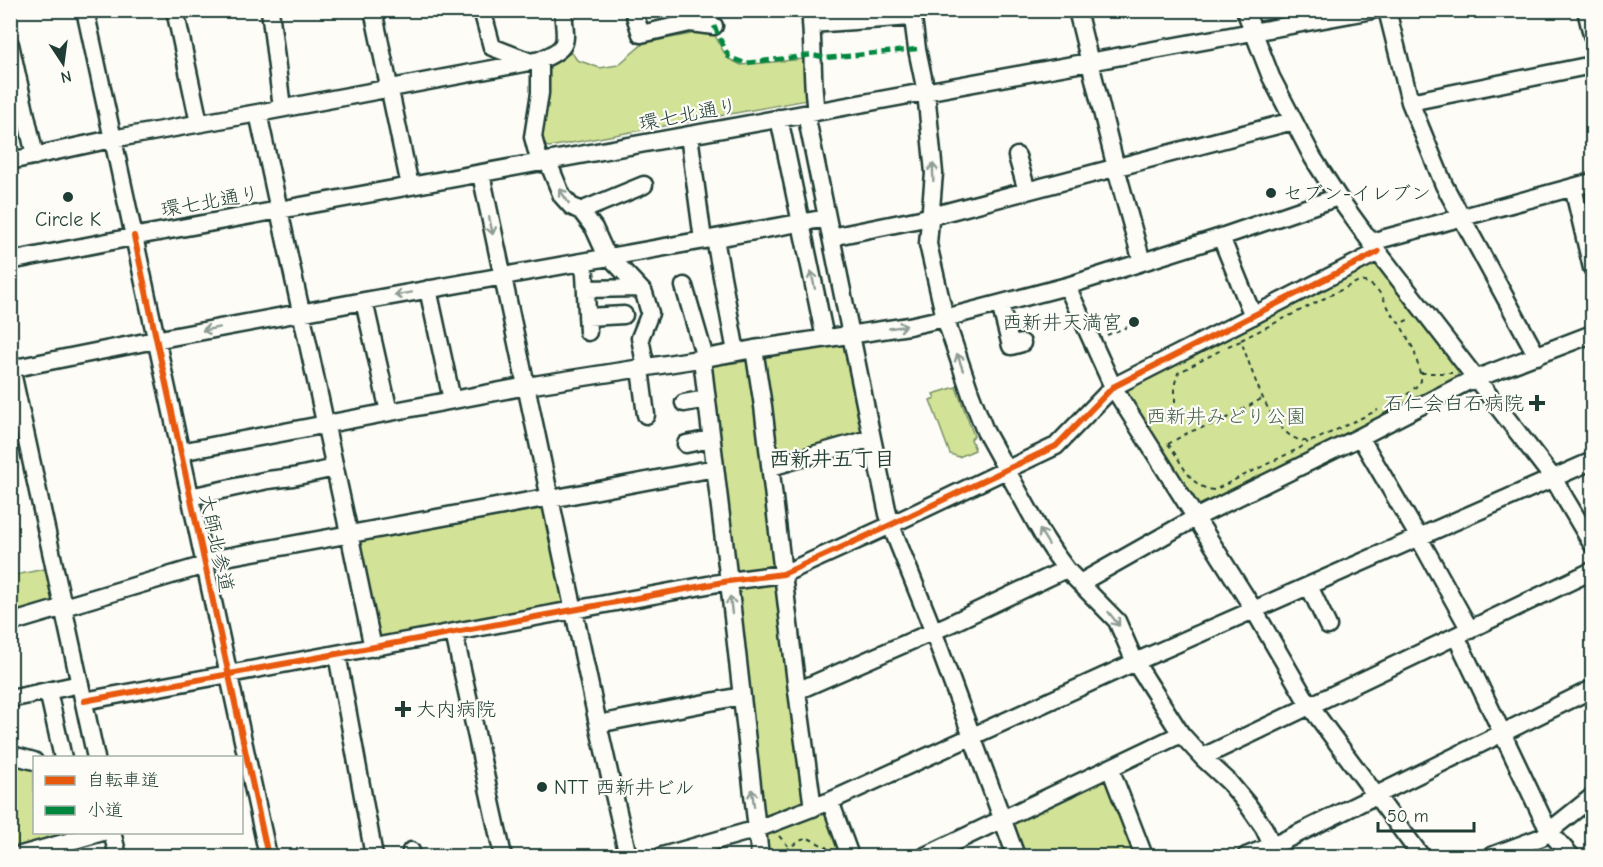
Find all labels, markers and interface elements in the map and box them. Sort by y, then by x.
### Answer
north arrow [33,33,93,93]
text: N [59,67,73,87]
street label: 環七北通り [637,94,739,135]
one-way arrow [927,162,938,182]
street label: 環七北通り [159,181,261,222]
place label: セブン-イレブン [1283,182,1431,205]
marker: セブン-イレブン [1264,186,1278,200]
one-way arrow [558,189,570,205]
marker: Circle K [61,190,75,204]
place label: Circle K [35,208,101,231]
one-way arrow [486,215,497,235]
one-way arrow [807,271,818,291]
one-way arrow [394,289,413,300]
place label: 西新井天満宮 [1002,311,1122,334]
marker: 西新井天満宮 [1127,315,1141,329]
one-way arrow [888,322,908,333]
one-way arrow [202,324,221,335]
one-way arrow [953,353,964,372]
place label: 石仁会白石病院 [1384,392,1524,415]
marker: 石仁会白石病院 [1528,394,1546,412]
park label: 西新井みどり公園 [1146,405,1306,428]
district label: 西新井五丁目 [769,447,895,471]
street label: 大師北参道 [195,492,238,594]
one-way arrow [1038,529,1050,546]
one-way arrow [726,595,737,615]
one-way arrow [1107,610,1120,626]
place label: 大内病院 [416,698,496,721]
marker: 大内病院 [394,700,412,718]
legend [33,756,243,834]
text: 自転車道 [87,770,159,791]
place label: NTT 西新井ビル [554,776,695,799]
marker: NTT 西新井ビル [535,780,549,794]
one-way arrow [748,789,759,809]
scale bar [1378,795,1474,833]
text: 小道 [87,800,123,821]
text: 50 m [1387,806,1429,827]

